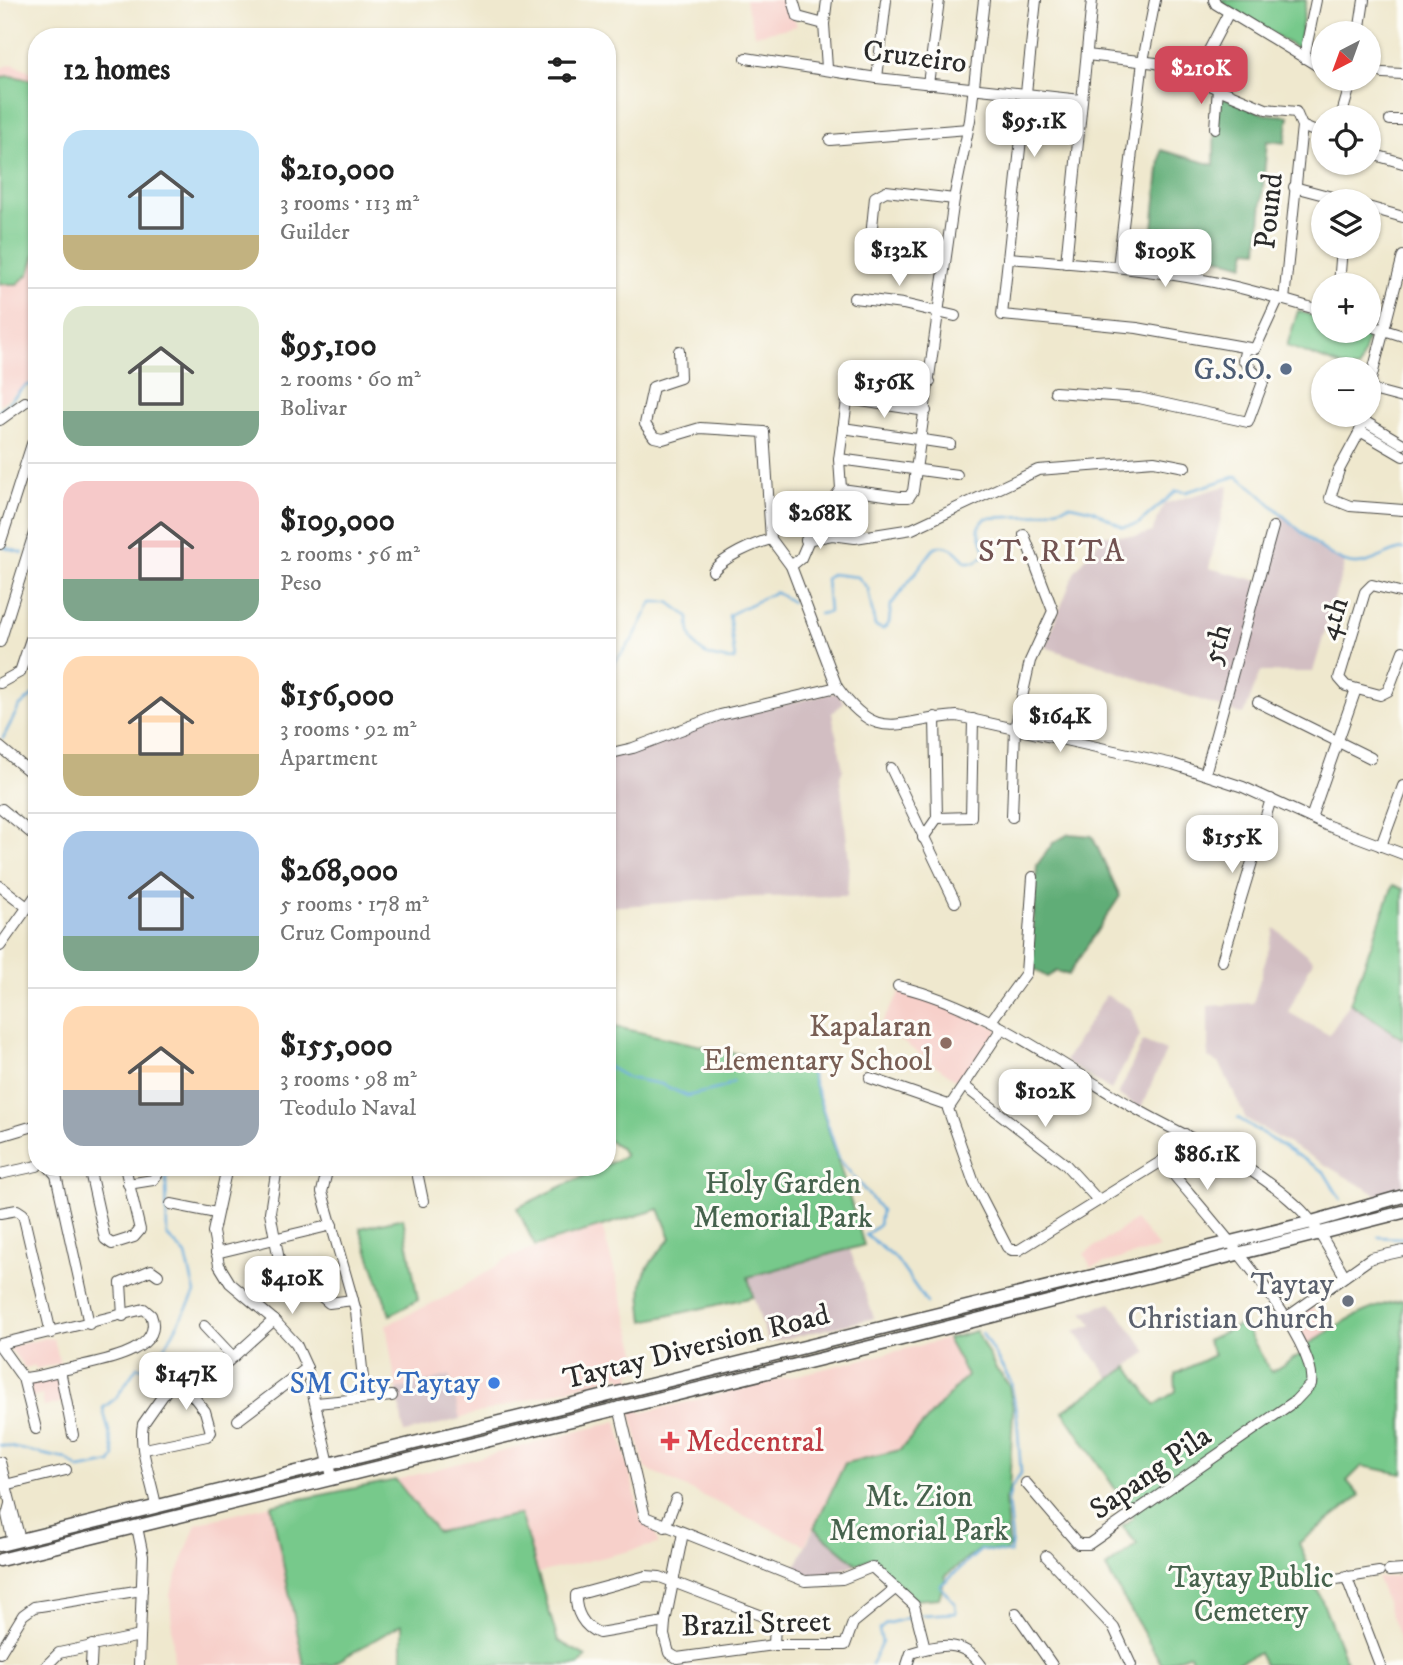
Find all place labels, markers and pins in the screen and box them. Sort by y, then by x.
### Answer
pin: $210K [1152,46,1250,106]
pin: $95.1K [977,100,1091,159]
pin: $132K [850,229,948,288]
pin: $109K [1116,230,1214,289]
place label: G.S.O. [1194,352,1272,389]
pin: $156K [835,360,933,420]
marker: G.S.O. [1278,361,1294,377]
pin: $268K [771,491,869,551]
pin: $164K [1011,694,1109,754]
pin: $155K [1183,816,1281,875]
place label: Kapalaran Elementary School [703,1009,932,1080]
marker: Kapalaran Elementary School [938,1035,954,1051]
pin: $102K [996,1070,1094,1129]
pin: $86.1K [1150,1132,1264,1192]
pin: $410K [243,1256,341,1316]
place label: Taytay Christian Church [1128,1267,1335,1338]
marker: Taytay Christian Church [1340,1293,1356,1309]
pin: $147K [137,1352,235,1412]
place label: SM City Taytay [289,1366,481,1403]
marker: SM City Taytay [486,1375,502,1391]
place label: Medcentral [686,1424,824,1461]
marker: Medcentral [660,1431,680,1451]

